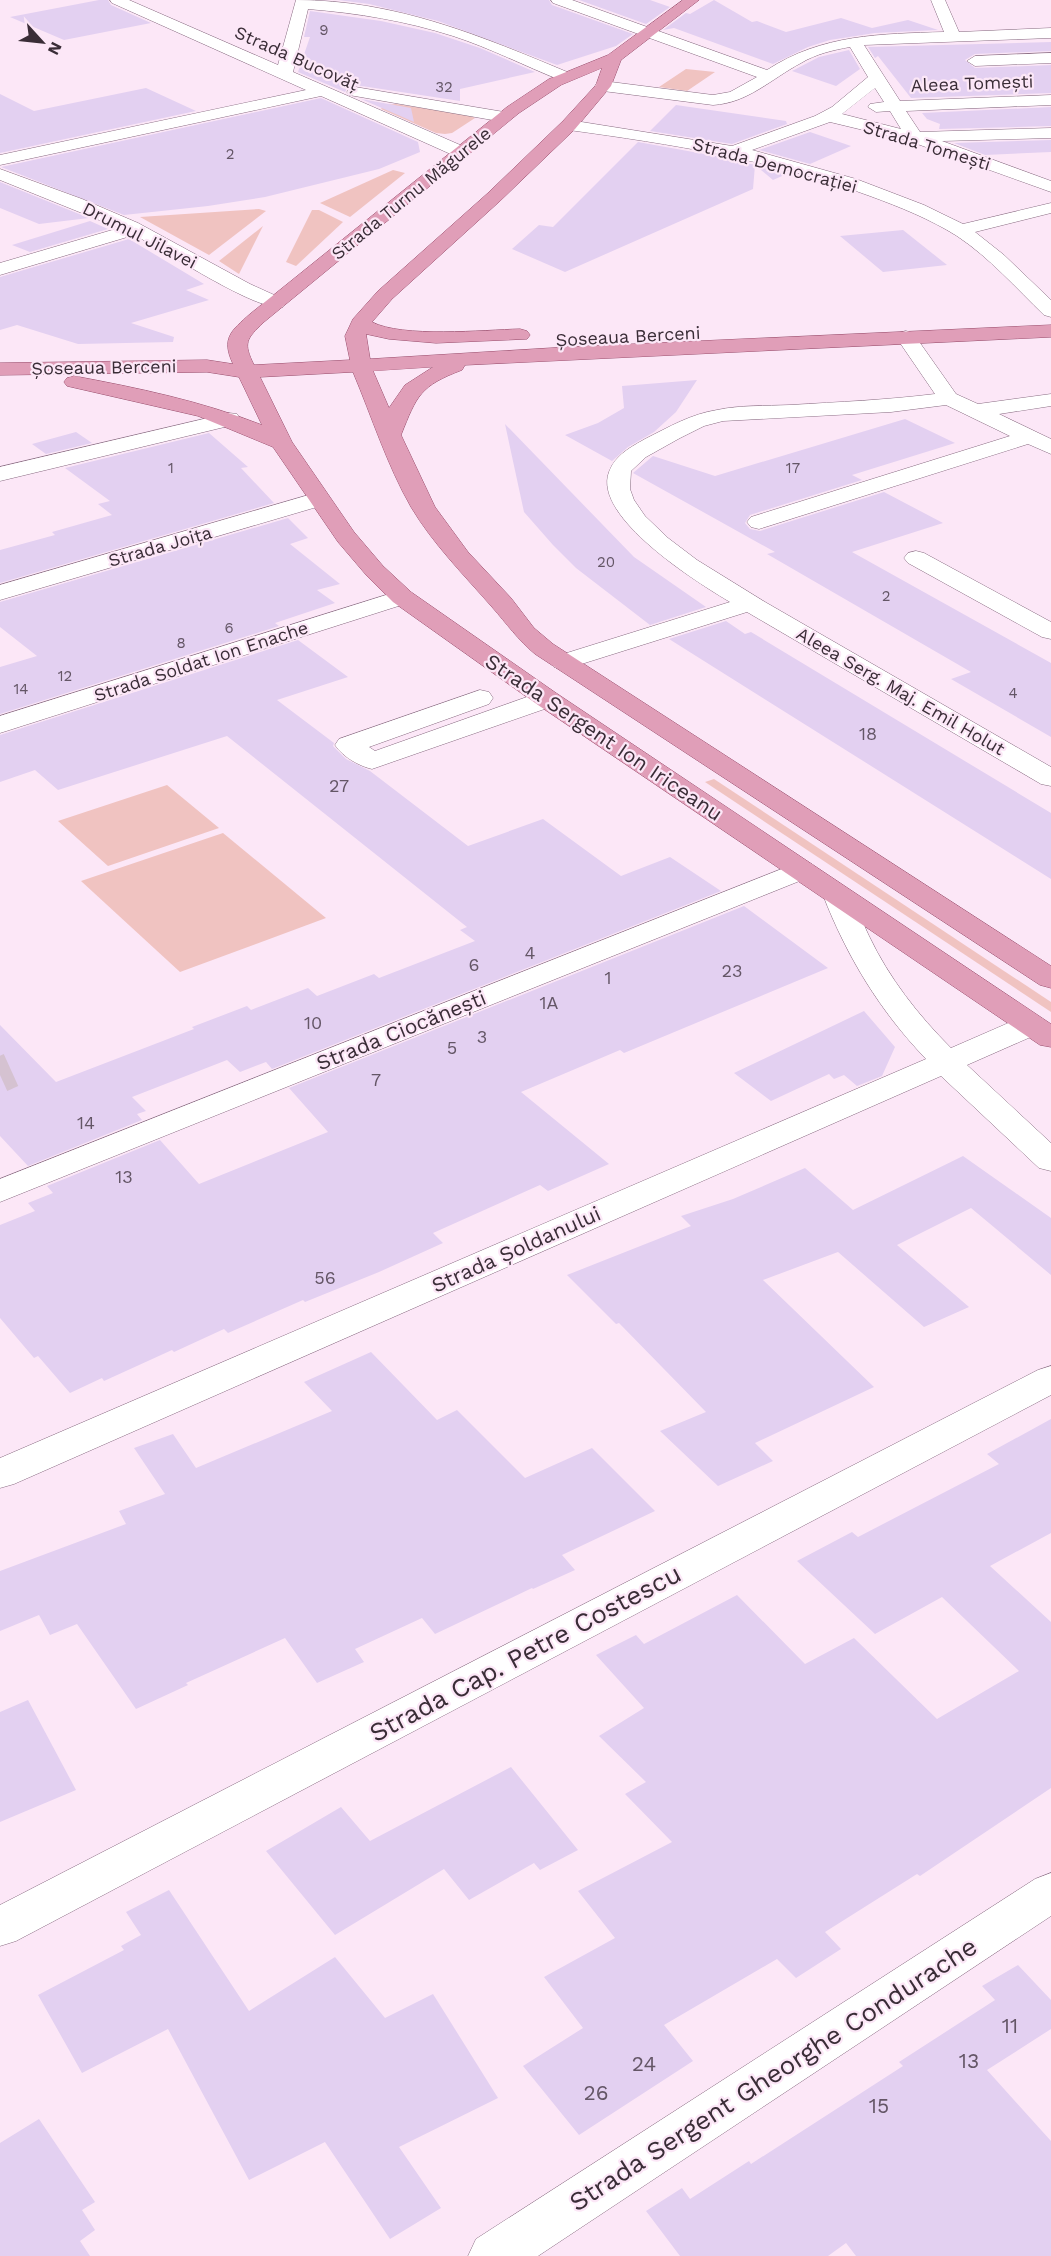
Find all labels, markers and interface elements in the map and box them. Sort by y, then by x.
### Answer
north arrow [12,12,72,72]
street label: Strada Bucovăț [232,21,363,95]
house number: 9 [319,21,329,39]
text: N [44,39,66,58]
street label: Aleea Tomești [910,70,1034,96]
house number: 32 [435,78,453,96]
street label: Strada Tomești [861,116,993,174]
street label: Strada Turnu Măgurele [327,122,495,264]
street label: Strada Democrației [690,133,860,197]
house number: 2 [226,145,234,163]
street label: Drumul Jilavei [80,197,200,273]
street label: Șoseaua Berceni [555,322,701,350]
street label: Șoseaua Berceni [31,355,177,379]
house number: 1 [168,459,174,477]
house number: 17 [786,459,800,477]
street label: Strada Joița [106,521,214,571]
house number: 20 [597,553,615,571]
house number: 2 [882,587,890,605]
street label: Strada Soldat Ion Enache [91,616,311,706]
house number: 6 [224,619,234,637]
street label: Aleea Serg. Maj. Emil Holut [793,623,1009,760]
house number: 8 [176,634,186,652]
street label: Strada Sergent Ion Iriceanu [481,648,727,826]
house number: 12 [58,667,72,685]
house number: 14 [13,680,29,698]
house number: 4 [1008,684,1018,702]
house number: 18 [859,723,877,744]
house number: 27 [329,775,349,796]
house number: 4 [525,942,536,963]
house number: 6 [469,954,479,975]
house number: 23 [722,960,743,981]
house number: 1 [604,967,612,988]
street label: Strada Ciocănești [312,985,490,1075]
house number: 1A [540,992,559,1013]
house number: 10 [304,1012,322,1033]
house number: 3 [477,1026,487,1047]
house number: 5 [447,1037,457,1058]
house number: 7 [371,1069,381,1090]
house number: 14 [77,1112,95,1133]
house number: 13 [115,1166,133,1187]
street label: Strada Șoldanului [427,1200,605,1298]
house number: 56 [314,1267,336,1288]
street label: Strada Cap. Petre Costescu [364,1558,686,1748]
street label: Strada Sergent Gheorghe Condurache [564,1931,982,2217]
house number: 11 [1002,2013,1018,2038]
house number: 13 [959,2048,979,2073]
house number: 24 [632,2051,656,2076]
house number: 26 [583,2080,609,2105]
house number: 15 [869,2093,889,2118]

